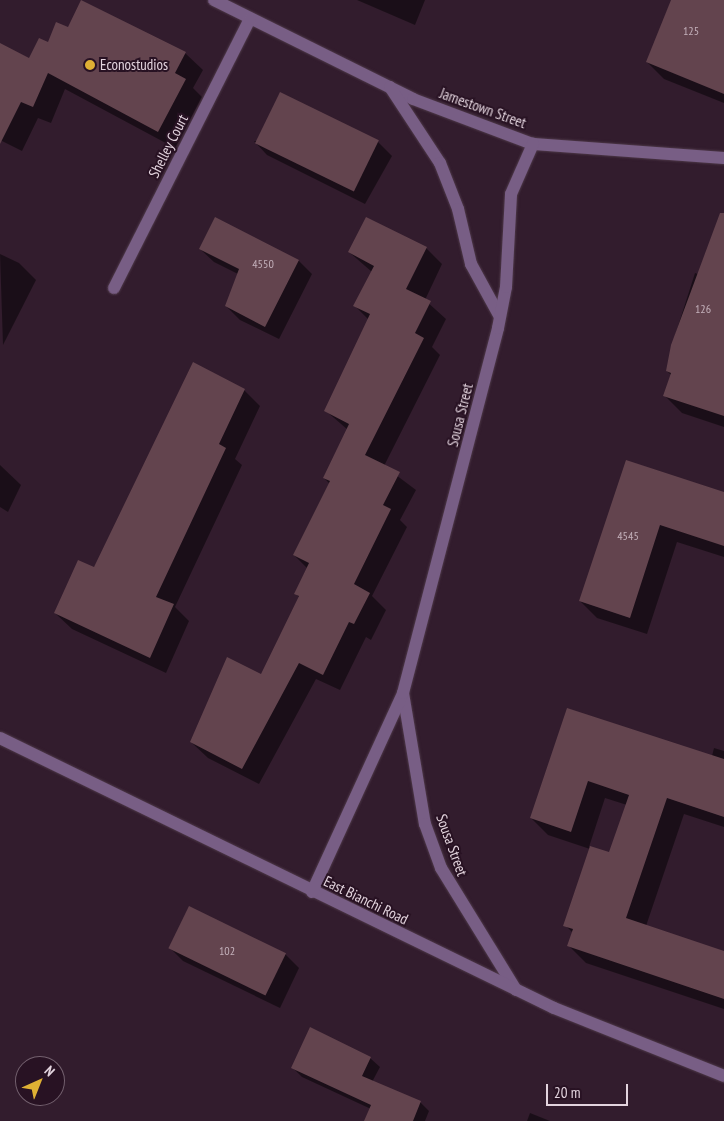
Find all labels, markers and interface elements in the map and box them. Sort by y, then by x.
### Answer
house number: 125 [683,24,699,38]
place label: Econostudios [100,56,168,74]
marker: Econostudios [84,59,96,71]
street label: Jamestown Street [437,84,529,132]
street label: Shelley Court [144,111,192,181]
house number: 4550 [252,257,274,271]
house number: 126 [695,302,711,316]
street label: Sousa Street [443,381,477,449]
house number: 4545 [617,529,639,543]
street label: Sousa Street [432,812,472,878]
street label: East Bianchi Road [321,872,411,928]
house number: 102 [219,944,235,958]
north arrow [15,1056,65,1106]
text: N [41,1062,59,1080]
scale bar [549,1074,632,1106]
text: 20 m [554,1083,580,1102]

